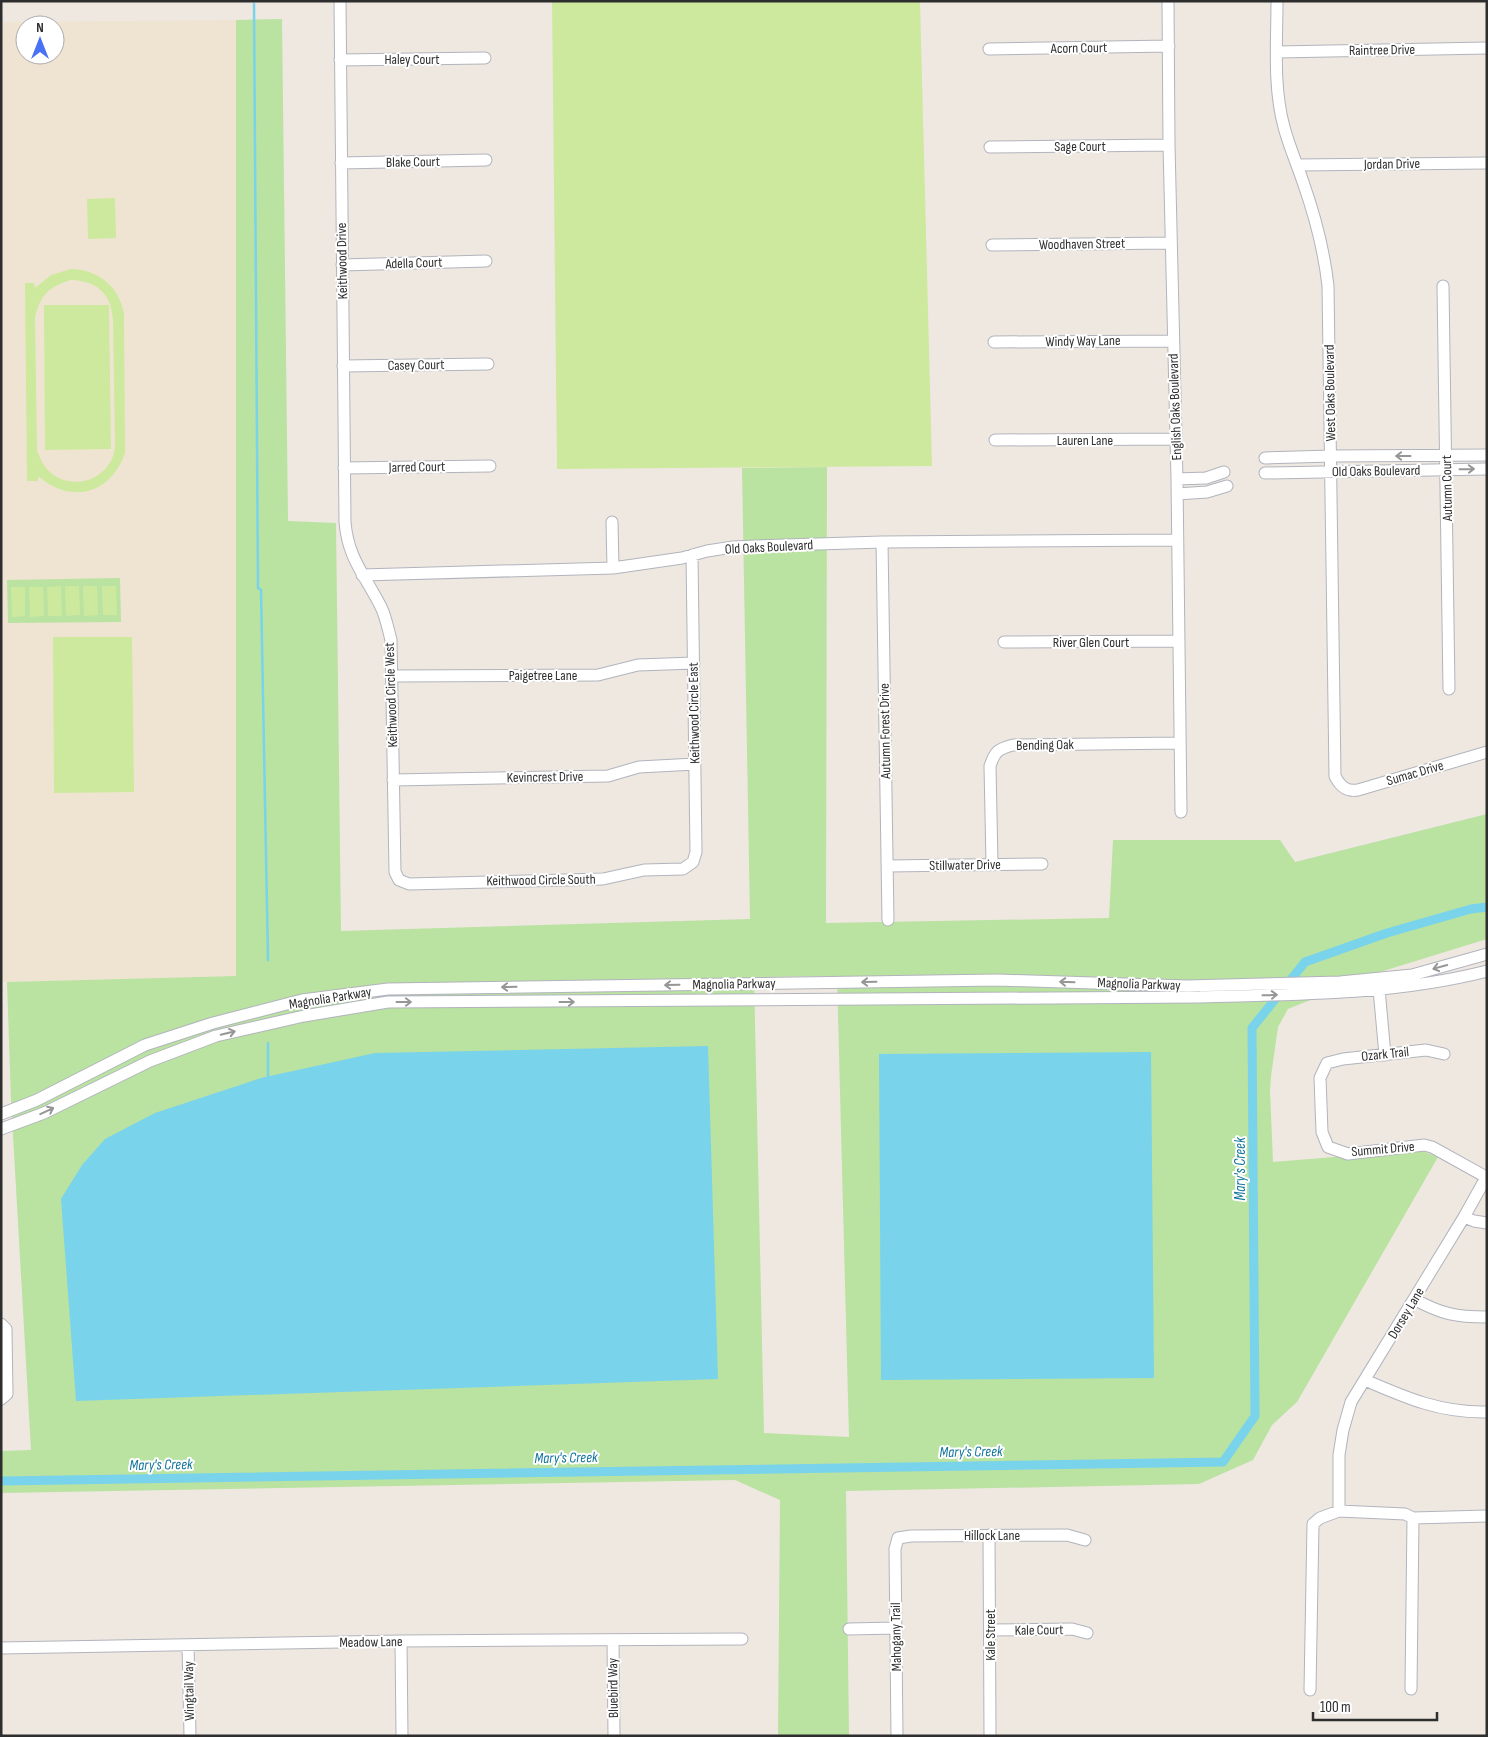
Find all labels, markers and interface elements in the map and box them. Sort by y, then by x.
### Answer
north arrow [15,15,65,65]
text: N [36,19,44,36]
street label: Acorn Court [1050,39,1107,57]
street label: Raintree Drive [1349,41,1415,59]
street label: Haley Court [384,51,440,68]
street label: Sage Court [1054,138,1106,155]
street label: Blake Court [386,153,440,171]
street label: Jordan Drive [1363,155,1420,173]
street label: Keithwood Drive [333,223,351,299]
street label: Woodhaven Street [1039,235,1125,253]
street label: Adella Court [384,254,443,273]
street label: Windy Way Lane [1045,332,1121,350]
street label: West Oaks Boulevard [1321,344,1339,442]
street label: English Oaks Boulevard [1165,353,1185,461]
street label: Casey Court [387,356,445,374]
street label: Lauren Lane [1057,432,1113,449]
one-way arrow [1395,451,1412,461]
street label: Autumn Court [1438,455,1456,522]
street label: Jarred Court [388,458,445,476]
street label: Old Oaks Boulevard [1332,462,1420,480]
one-way arrow [1459,464,1475,474]
street label: Old Oaks Boulevard [724,536,814,558]
street label: River Glen Court [1053,634,1129,651]
street label: Keithwood Circle West [381,642,401,748]
street label: Keithwood Circle East [685,662,703,764]
street label: Paigetree Lane [509,667,577,684]
street label: Autumn Forest Drive [876,683,894,780]
street label: Bending Oak [1016,736,1075,754]
street label: Sumac Drive [1385,757,1445,789]
street label: Kevincrest Drive [507,768,583,786]
street label: Stillwater Drive [929,856,1001,874]
street label: Keithwood Circle South [486,871,596,889]
one-way arrow [1432,963,1448,972]
street label: Magnolia Parkway [1097,974,1181,994]
street label: Magnolia Parkway [692,975,776,993]
one-way arrow [861,977,877,986]
one-way arrow [1059,977,1075,986]
one-way arrow [664,980,680,990]
street label: Magnolia Parkway [288,983,373,1013]
one-way arrow [502,983,518,992]
one-way arrow [1262,990,1278,1000]
one-way arrow [396,997,412,1007]
one-way arrow [558,997,575,1007]
one-way arrow [219,1028,235,1037]
street label: Ozark Trail [1360,1043,1410,1065]
one-way arrow [39,1106,54,1116]
water label: Mary's Creek [1231,1137,1250,1201]
street label: Summit Drive [1351,1138,1415,1160]
street label: Dorsey Lane [1384,1284,1428,1342]
water label: Mary's Creek [939,1442,1003,1462]
water label: Mary's Creek [534,1448,598,1468]
water label: Mary's Creek [129,1455,193,1475]
street label: Hillock Lane [964,1527,1020,1544]
street label: Mahogany Trail [887,1602,905,1672]
street label: Kale Street [982,1609,999,1661]
street label: Kale Court [1014,1621,1064,1639]
street label: Meadow Lane [339,1633,403,1651]
street label: Bluebird Way [604,1657,622,1718]
street label: Wingtail Way [180,1660,198,1721]
scale bar [1313,1690,1437,1722]
text: 100 m [1320,1698,1351,1717]

